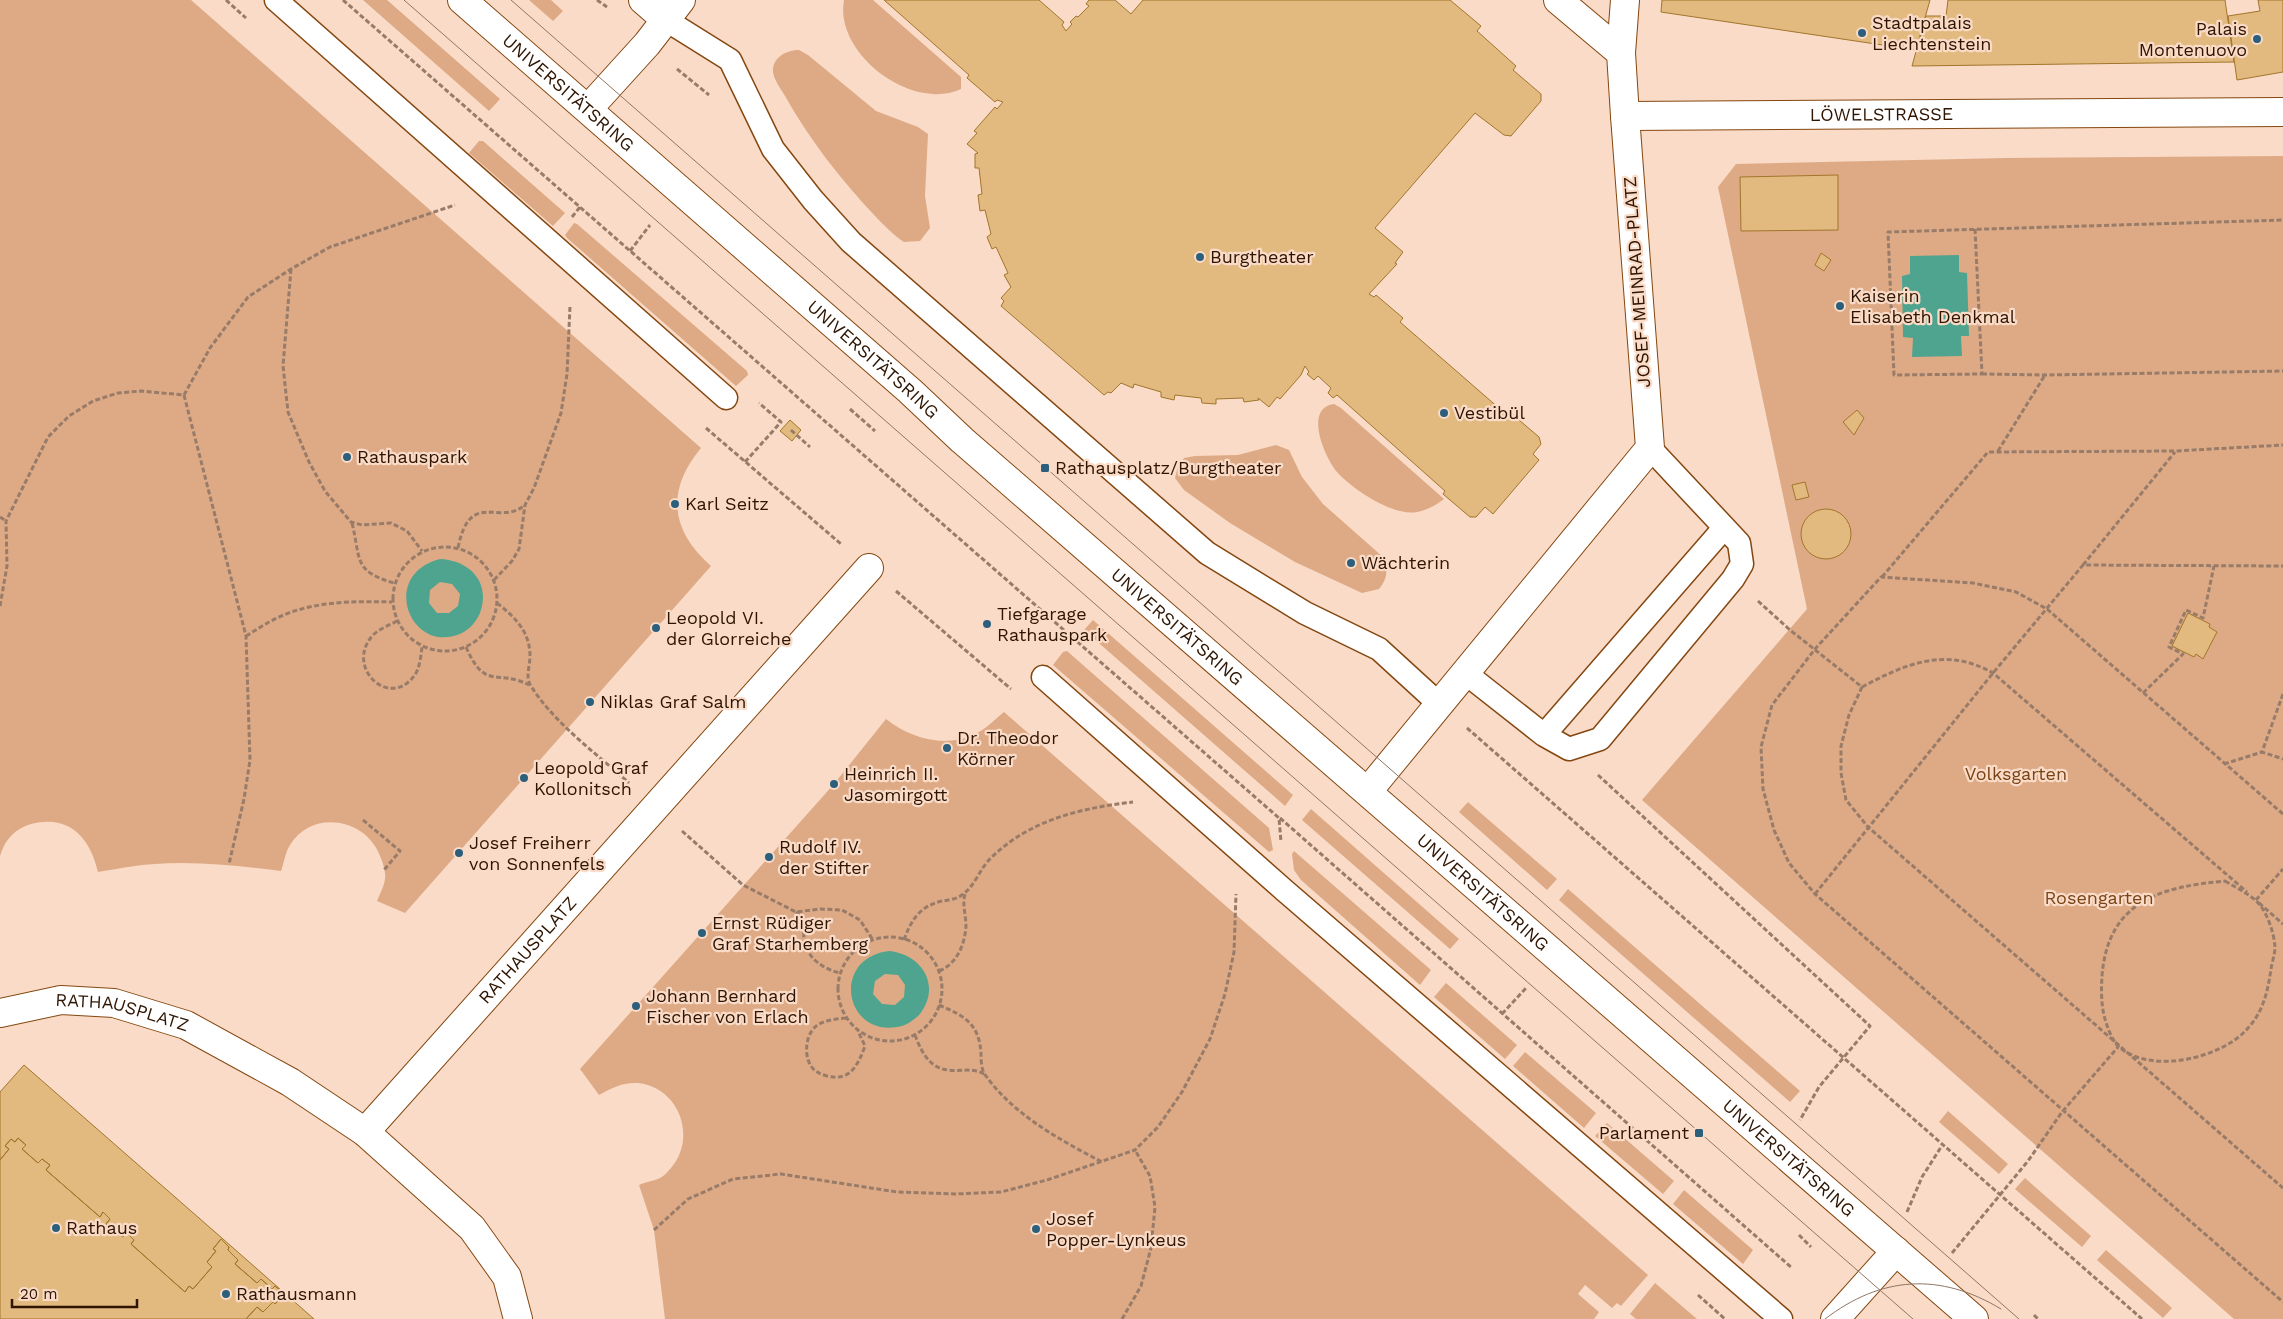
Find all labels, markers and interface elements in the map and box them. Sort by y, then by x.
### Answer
place label: Stadtpalais Liechtenstein [1872,12,1991,54]
place label: Palais Montenuovo [2139,18,2247,60]
marker: Stadtpalais Liechtenstein [1856,27,1868,39]
street label: UNIVERSITÄTSRING [498,29,639,156]
marker: Palais Montenuovo [2251,33,2263,45]
street label: LÖWELSTRASSE [1810,103,1953,125]
street label: JOSEF-MEINRAD-PLATZ [1619,176,1654,388]
place label: Burgtheater [1210,246,1314,267]
marker: Burgtheater [1194,251,1206,263]
place label: Kaiserin Elisabeth Denkmal [1850,285,2016,327]
street label: UNIVERSITÄTSRING [803,295,943,423]
marker: Kaiserin Elisabeth Denkmal [1834,300,1846,312]
place label: Vestibül [1454,402,1525,423]
marker: Vestibül [1438,407,1450,419]
place label: Rathauspark [357,446,467,467]
marker: Rathauspark [341,451,353,463]
place label: Rathausplatz/Burgtheater [1055,457,1281,478]
marker: Rathausplatz/Burgtheater [1039,462,1051,474]
place label: Karl Seitz [685,493,769,514]
marker: Karl Seitz [669,498,681,510]
place label: Wächterin [1361,552,1450,573]
marker: Wächterin [1345,557,1357,569]
street label: UNIVERSITÄTSRING [1107,563,1248,690]
place label: Tiefgarage Rathauspark [997,603,1107,645]
place label: Leopold VI. der Glorreiche [666,607,791,649]
marker: Tiefgarage Rathauspark [981,618,993,630]
marker: Leopold VI. der Glorreiche [650,622,662,634]
place label: Niklas Graf Salm [600,691,746,712]
marker: Niklas Graf Salm [584,696,596,708]
place label: Dr. Theodor Körner [957,727,1059,769]
marker: Dr. Theodor Körner [941,742,953,754]
place label: Leopold Graf Kollonitsch [534,757,648,799]
place label: Heinrich II. Jasomirgott [844,763,948,805]
park label: Volksgarten [1965,763,2067,784]
marker: Leopold Graf Kollonitsch [518,772,530,784]
marker: Heinrich II. Jasomirgott [828,778,840,790]
street label: UNIVERSITÄTSRING [1413,829,1554,955]
place label: Josef Freiherr von Sonnenfels [469,832,605,874]
place label: Rudolf IV. der Stifter [779,836,869,878]
marker: Josef Freiherr von Sonnenfels [453,847,465,859]
marker: Rudolf IV. der Stifter [763,851,775,863]
park label: Rosengarten [2044,887,2154,908]
street label: RATHAUSPLATZ [474,892,580,1008]
place label: Ernst Rüdiger Graf Starhemberg [712,912,869,954]
marker: Ernst Rüdiger Graf Starhemberg [696,927,708,939]
place label: Johann Bernhard Fischer von Erlach [646,985,809,1027]
street label: RATHAUSPLATZ [55,989,192,1035]
marker: Johann Bernhard Fischer von Erlach [630,1000,642,1012]
street label: UNIVERSITÄTSRING [1719,1095,1859,1221]
place label: Parlament [1599,1122,1689,1143]
marker: Parlament [1693,1127,1705,1139]
place label: Josef Popper-Lynkeus [1046,1208,1186,1250]
place label: Rathaus [66,1217,137,1238]
marker: Rathaus [50,1222,62,1234]
marker: Josef Popper-Lynkeus [1030,1223,1042,1235]
scale bar [12,1276,138,1308]
place label: Rathausmann [236,1283,357,1304]
text: 20 m [20,1285,58,1303]
marker: Rathausmann [220,1288,232,1300]

